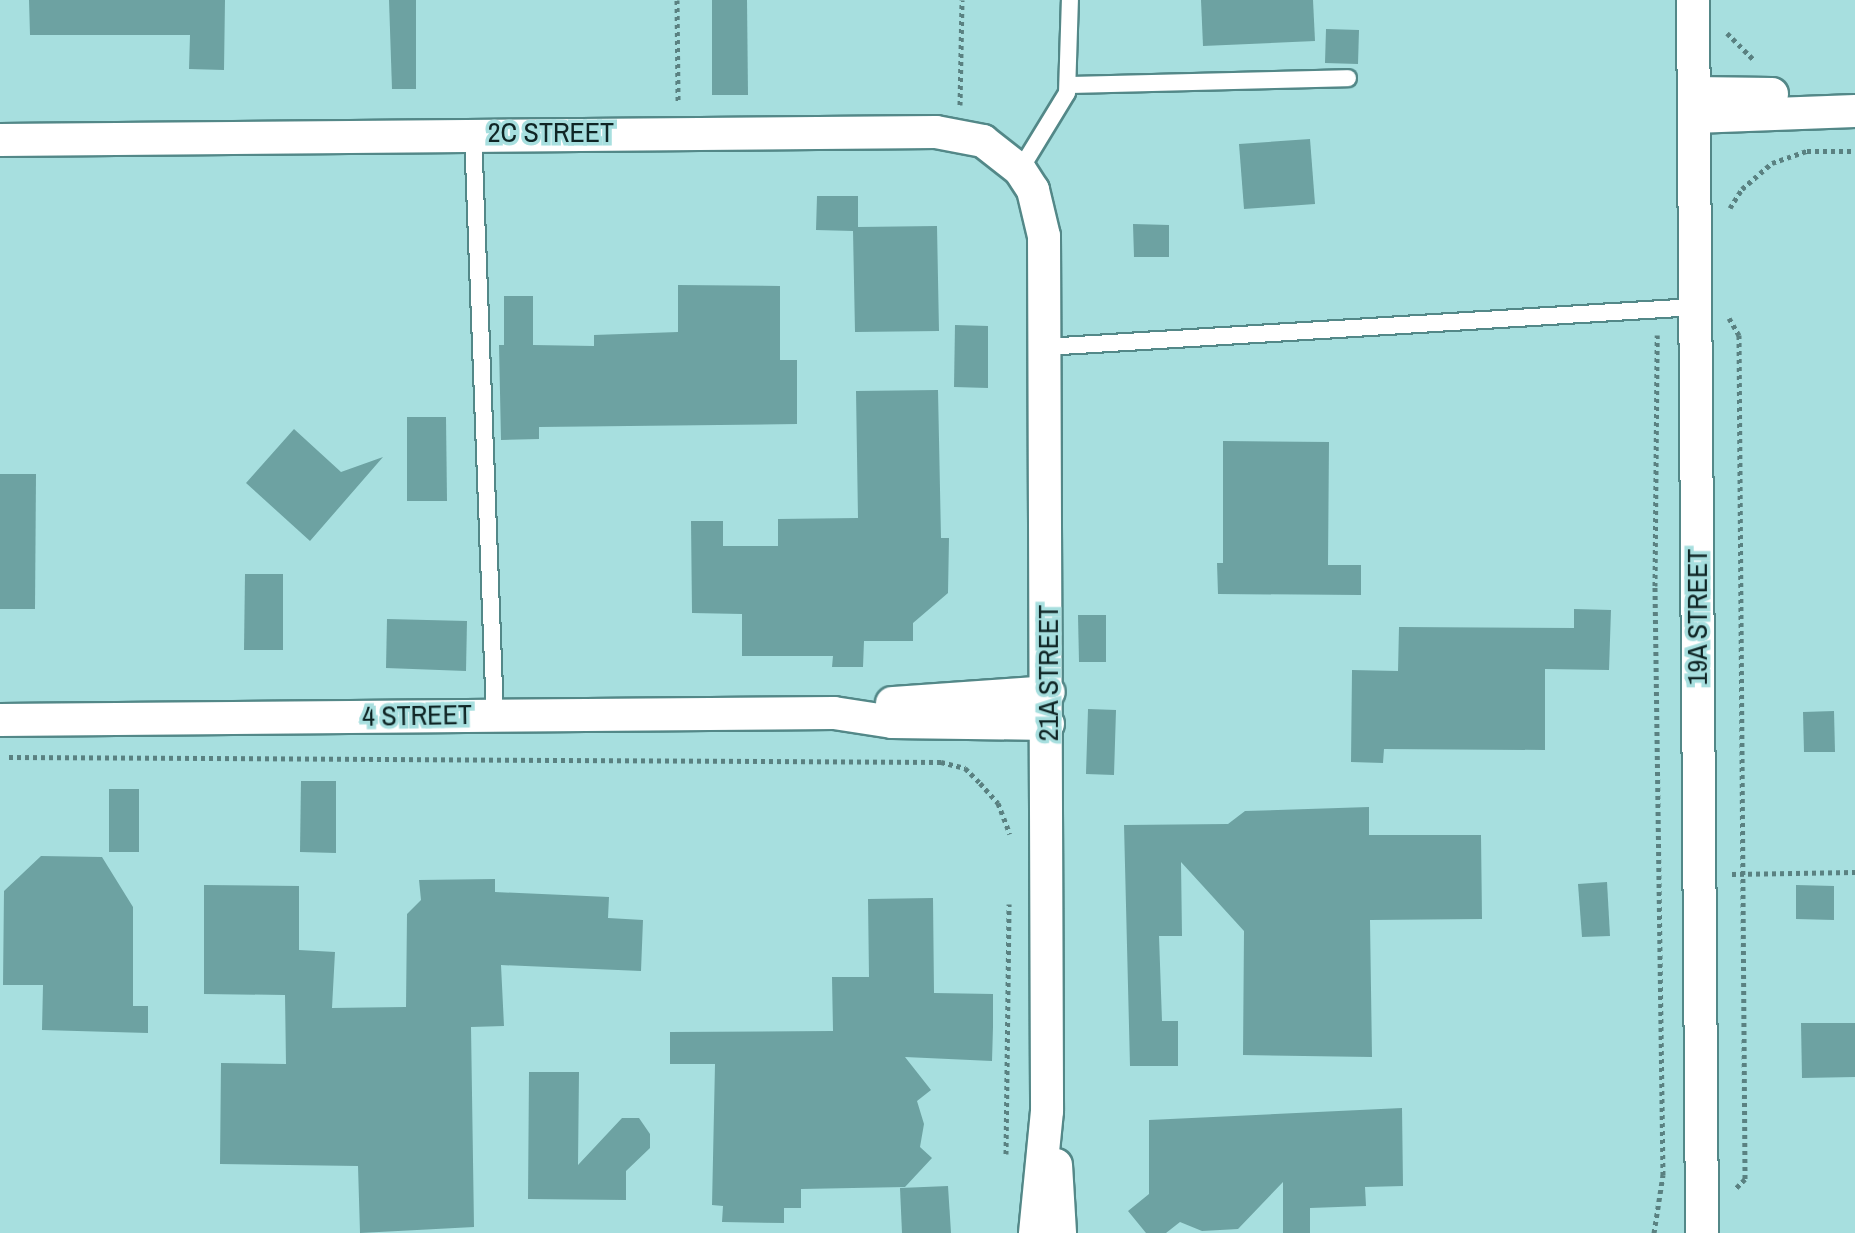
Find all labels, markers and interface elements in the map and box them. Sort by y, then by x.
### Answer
street label: 2C STREET [488,115,614,149]
street label: 19A STREET [1680,548,1714,686]
street label: 21A STREET [1031,604,1065,742]
street label: 4 STREET [362,697,472,733]

